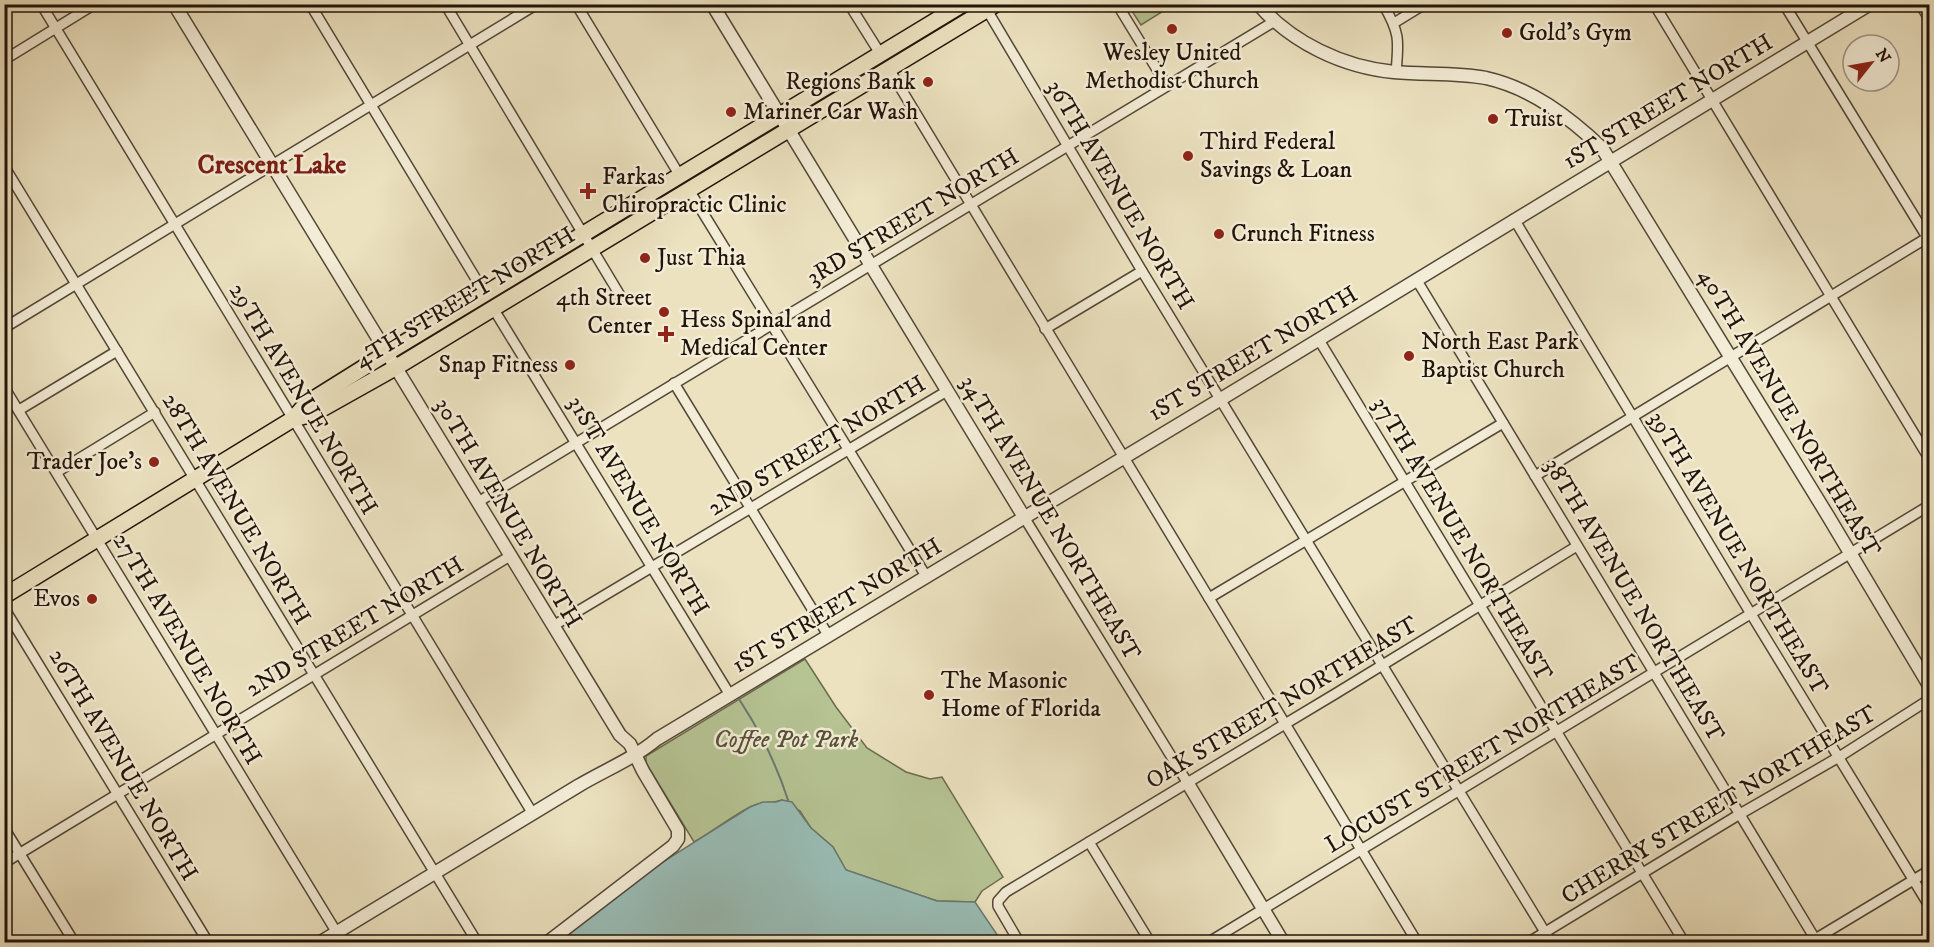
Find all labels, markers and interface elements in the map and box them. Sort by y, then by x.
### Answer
place label: Gold's Gym [1519,18,1632,48]
marker: Wesley United Methodist Church [1165,22,1179,36]
marker: Gold's Gym [1500,26,1514,40]
street label: 1ST STREET NORTH [1558,28,1778,176]
north arrow [1841,33,1901,93]
place label: Wesley United Methodist Church [1085,38,1259,96]
text: N [1871,45,1895,67]
place label: Regions Bank [785,67,916,97]
marker: Regions Bank [921,75,935,89]
street label: 36TH AVENUE NORTH [1040,75,1200,315]
place label: Mariner Car Wash [743,97,919,127]
place label: Truist [1505,104,1563,134]
marker: Mariner Car Wash [724,105,738,119]
marker: Truist [1486,112,1500,126]
place label: Third Federal Savings & Loan [1200,127,1353,185]
street label: 3RD STREET NORTH [801,142,1025,292]
district label: Crescent Lake [198,149,347,182]
marker: Third Federal Savings & Loan [1181,149,1195,163]
place label: Farkas Chiropractic Clinic [602,162,787,220]
marker: Farkas Chiropractic Clinic [579,182,597,200]
place label: Crunch Fitness [1231,219,1375,249]
street label: 4TH STREET NORTH [349,220,581,376]
marker: Crunch Fitness [1212,227,1226,241]
place label: Just Thia [655,243,747,273]
marker: Just Thia [638,251,652,265]
street label: 40TH AVENUE NORTHEAST [1691,263,1887,563]
street label: 29TH AVENUE NORTH [222,278,384,520]
street label: 1ST STREET NORTH [1143,280,1363,428]
place label: 4th Street Center [556,283,652,341]
marker: 4th Street Center [657,305,671,319]
place label: Hess Spinal and Medical Center [680,305,831,363]
marker: Hess Spinal and Medical Center [657,325,675,343]
place label: North East Park Baptist Church [1421,327,1579,385]
marker: North East Park Baptist Church [1402,349,1416,363]
place label: Snap Fitness [439,350,558,380]
marker: Snap Fitness [563,358,577,372]
street label: 2ND STREET NORTH [703,369,931,523]
street label: 34TH AVENUE NORTHEAST [953,370,1147,666]
street label: 28TH AVENUE NORTH [155,388,317,630]
street label: 31ST AVENUE NORTH [560,391,716,621]
street label: 37TH AVENUE NORTHEAST [1365,392,1559,686]
street label: 30TH AVENUE NORTH [427,393,589,633]
street label: 39TH AVENUE NORTHEAST [1641,406,1835,700]
place label: Trader Joe's [27,447,142,477]
street label: 38TH AVENUE NORTHEAST [1537,453,1731,747]
marker: Trader Joe's [147,455,161,469]
street label: 27TH AVENUE NORTH [106,528,268,770]
street label: 1ST STREET NORTH [727,532,947,680]
street label: 2ND STREET NORTH [241,550,469,704]
place label: Evos [33,584,80,614]
marker: Evos [85,592,99,606]
street label: OAK STREET NORTHEAST [1141,610,1423,796]
street label: 26TH AVENUE NORTH [42,643,204,887]
street label: LOCUST STREET NORTHEAST [1320,648,1646,860]
place label: The Masonic Home of Florida [941,666,1101,724]
marker: The Masonic Home of Florida [922,688,936,702]
street label: CHERRY STREET NORTHEAST [1556,699,1882,911]
park label: Coffee Pot Park [714,725,858,755]

